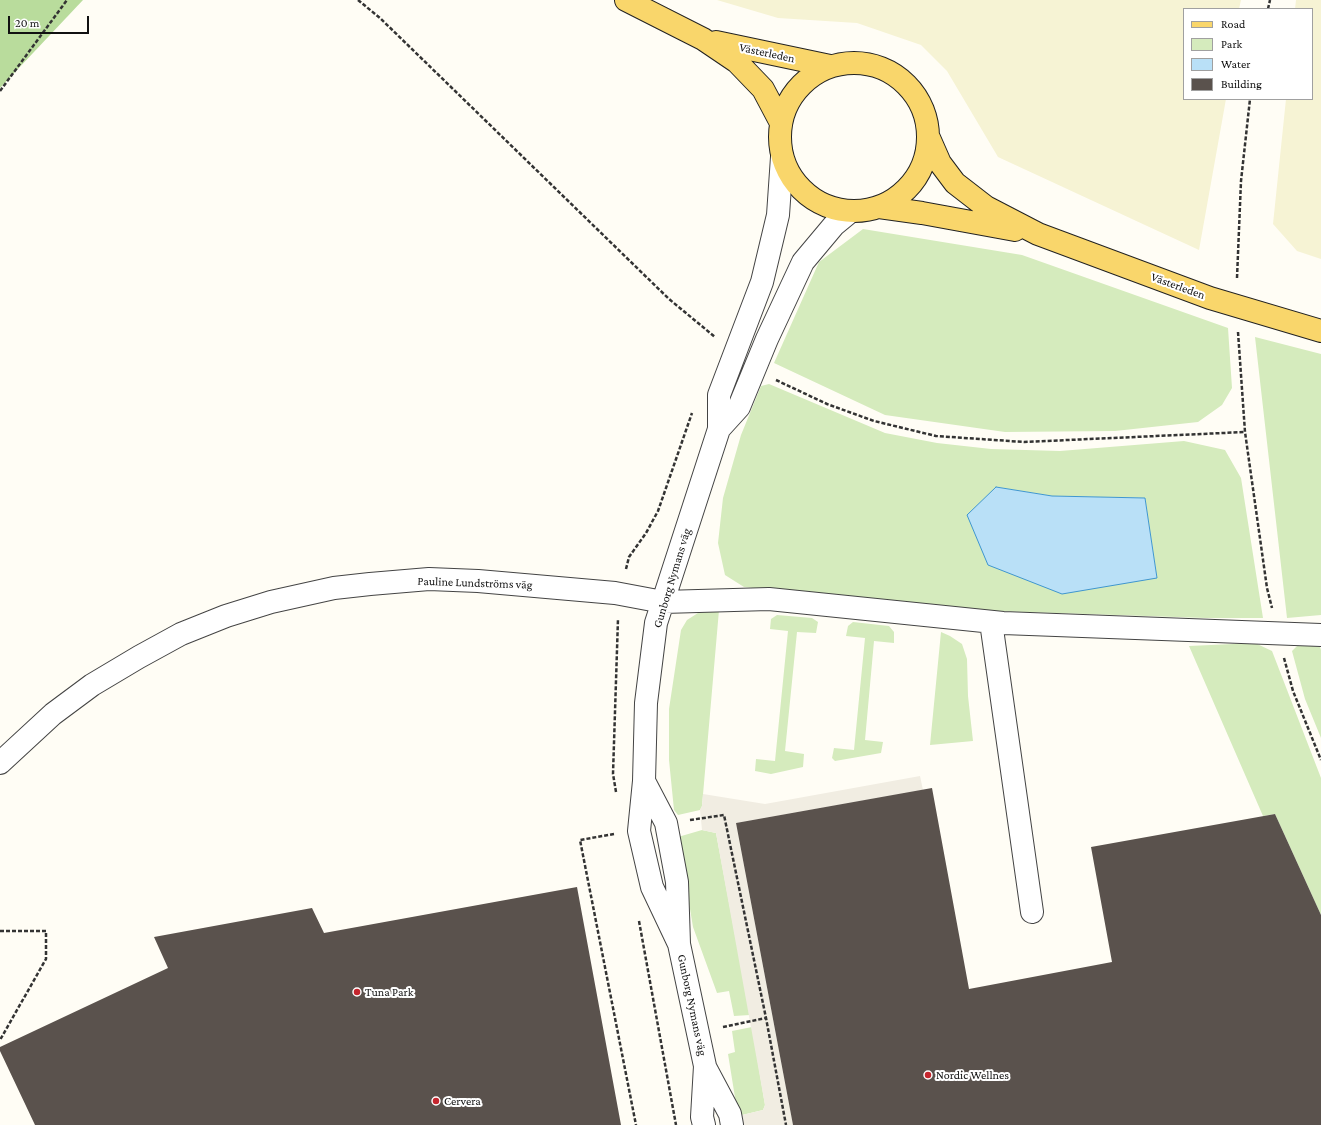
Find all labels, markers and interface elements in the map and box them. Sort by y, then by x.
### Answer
scale bar [10,8,91,34]
legend [1183,8,1313,100]
text: 20 m [15,16,39,30]
text: Road [1221,17,1245,31]
text: Park [1221,37,1242,51]
street label: Västerleden [738,40,796,66]
text: Water [1221,57,1250,71]
text: Building [1221,77,1262,91]
street label: Västerleden [1149,270,1207,302]
street label: Gunborg Nymans väg [650,526,694,630]
street label: Pauline Lundströms väg [417,574,533,592]
street label: Gunborg Nymans väg [674,953,710,1057]
place label: Tuna Park [365,985,413,999]
marker: Tuna Park [352,987,362,997]
place label: Nordic Wellnes [936,1068,1009,1082]
marker: Nordic Wellnes [923,1070,933,1080]
place label: Cervera [444,1094,481,1108]
marker: Cervera [431,1096,441,1106]

